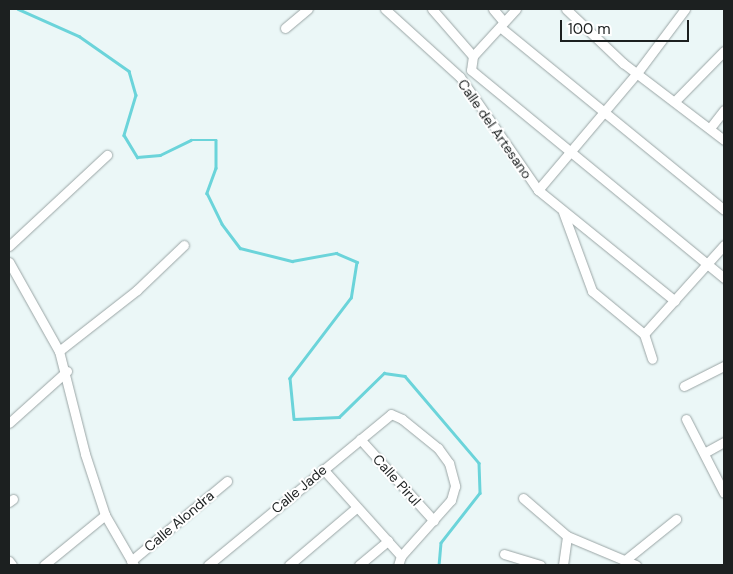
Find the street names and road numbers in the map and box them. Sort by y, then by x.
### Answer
street label: Calle del Artesano [454,76,536,182]
street label: Calle Pirul [370,451,424,509]
street label: Calle Jade [268,461,330,517]
street label: Calle Alondra [141,487,217,555]

